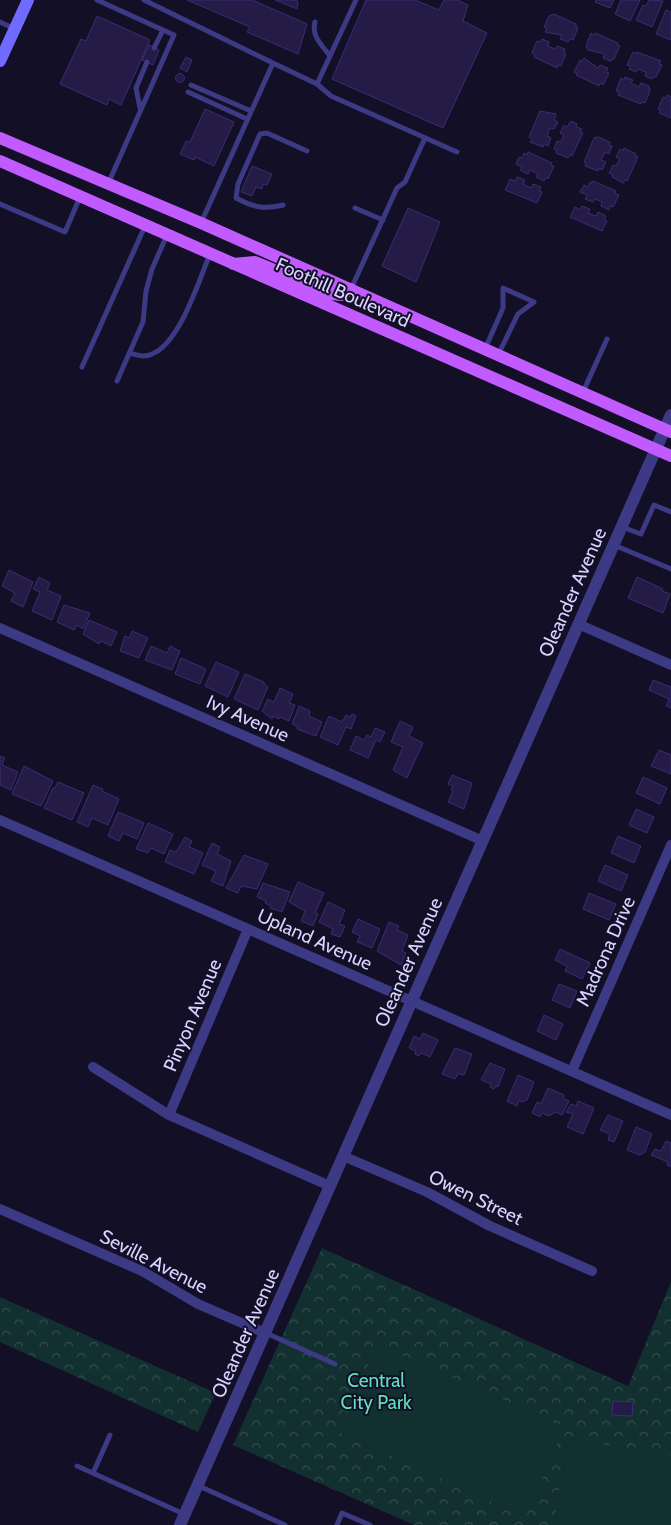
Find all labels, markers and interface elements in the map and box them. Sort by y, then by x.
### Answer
street label: Foothill Boulevard [272,253,413,332]
street label: Oleander Avenue [534,524,611,660]
street label: Ivy Avenue [203,690,293,747]
street label: Madrona Drive [571,892,640,1010]
street label: Oleander Avenue [370,894,447,1030]
street label: Upland Avenue [254,904,376,975]
street label: Pinyon Avenue [158,955,227,1075]
street label: Owen Street [425,1165,527,1230]
street label: Seville Avenue [96,1225,211,1298]
street label: Oleander Avenue [207,1265,284,1401]
park label: Central City Park [341,1369,412,1414]

